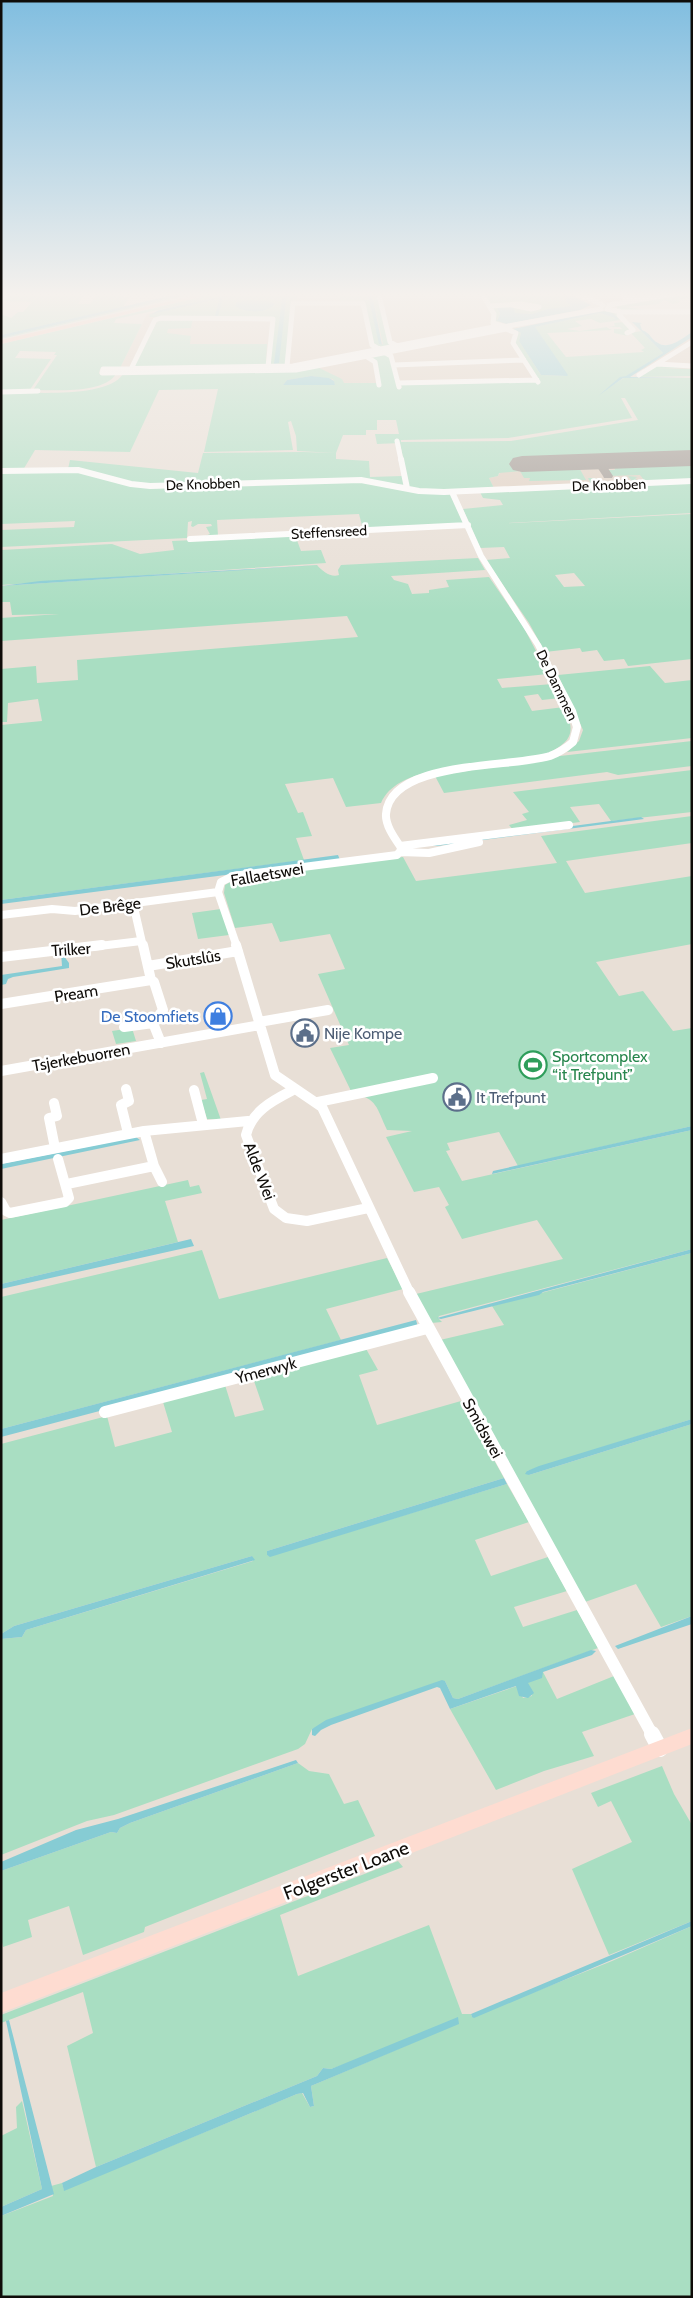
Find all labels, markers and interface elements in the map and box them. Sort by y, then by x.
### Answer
street label: De Knobben [166,474,241,494]
street label: De Knobben [572,475,647,495]
street label: Steffensreed [291,521,367,543]
street label: De Dammen [532,647,582,724]
street label: Fallaetswei [229,859,305,890]
street label: De Brêge [78,893,142,920]
street label: Trilker [51,939,92,960]
street label: Skutslûs [164,946,222,973]
street label: Pream [53,981,99,1006]
shop icon: De Stoomfiets [203,1001,233,1031]
place label: De Stoomfiets [101,1007,199,1026]
public building icon: Nije Kompe [290,1018,320,1048]
place label: Nije Kompe [324,1024,402,1043]
street label: Tsjerkebuorren [31,1040,132,1075]
place label: Sportcomplex “it Trefpunt” [552,1047,648,1084]
sports icon: Sportcomplex “it Trefpunt” [518,1050,548,1080]
public building icon: It Trefpunt [442,1082,472,1112]
place label: It Trefpunt [476,1088,546,1107]
street label: Alde Wei [240,1140,279,1203]
street label: Ymerwyk [233,1353,299,1388]
street label: Smidswei [458,1395,507,1461]
street label: Folgerster Loane [280,1836,412,1905]

